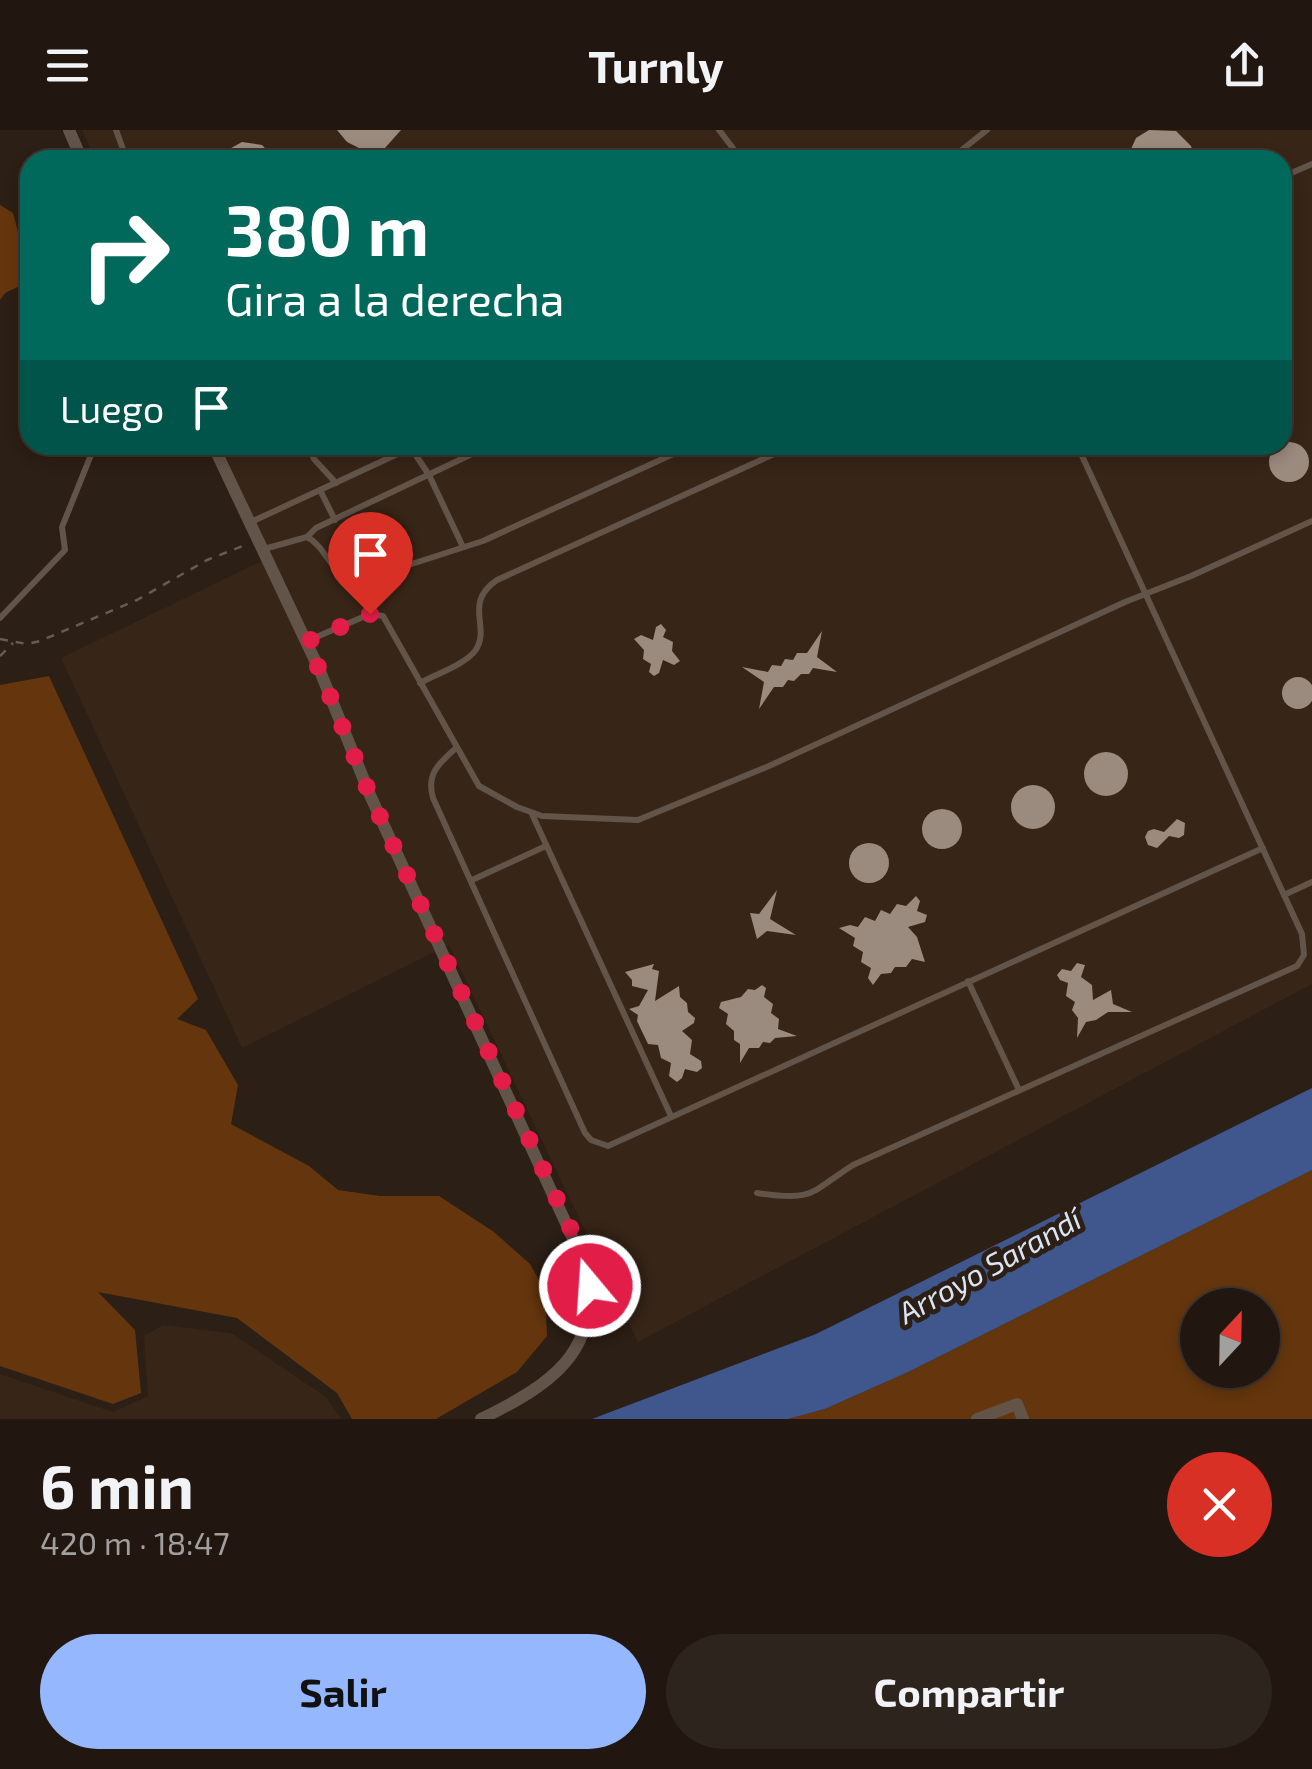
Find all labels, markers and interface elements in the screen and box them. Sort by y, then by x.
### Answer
icon: menu [40,38,95,93]
text: Turnly [588,38,724,92]
icon: share [1217,38,1272,93]
text: 380 m [225,186,429,270]
icon: right [60,190,190,320]
text: Gira a la derecha [225,271,564,325]
icon: arrive [184,380,239,435]
text: Luego [60,385,164,431]
pin [328,512,413,615]
icon: arrive [343,527,398,582]
water label: Arroyo Sarandí [890,1199,1089,1331]
position arrow [538,1234,642,1338]
north arrow [1180,1288,1280,1388]
map controls [1180,1288,1280,1388]
text: 6 min [40,1449,194,1521]
button: close [1167,1452,1272,1557]
text: 420 m · 18:47 [40,1523,230,1561]
button: Salir [40,1634,646,1749]
button: Compartir [666,1634,1272,1749]

